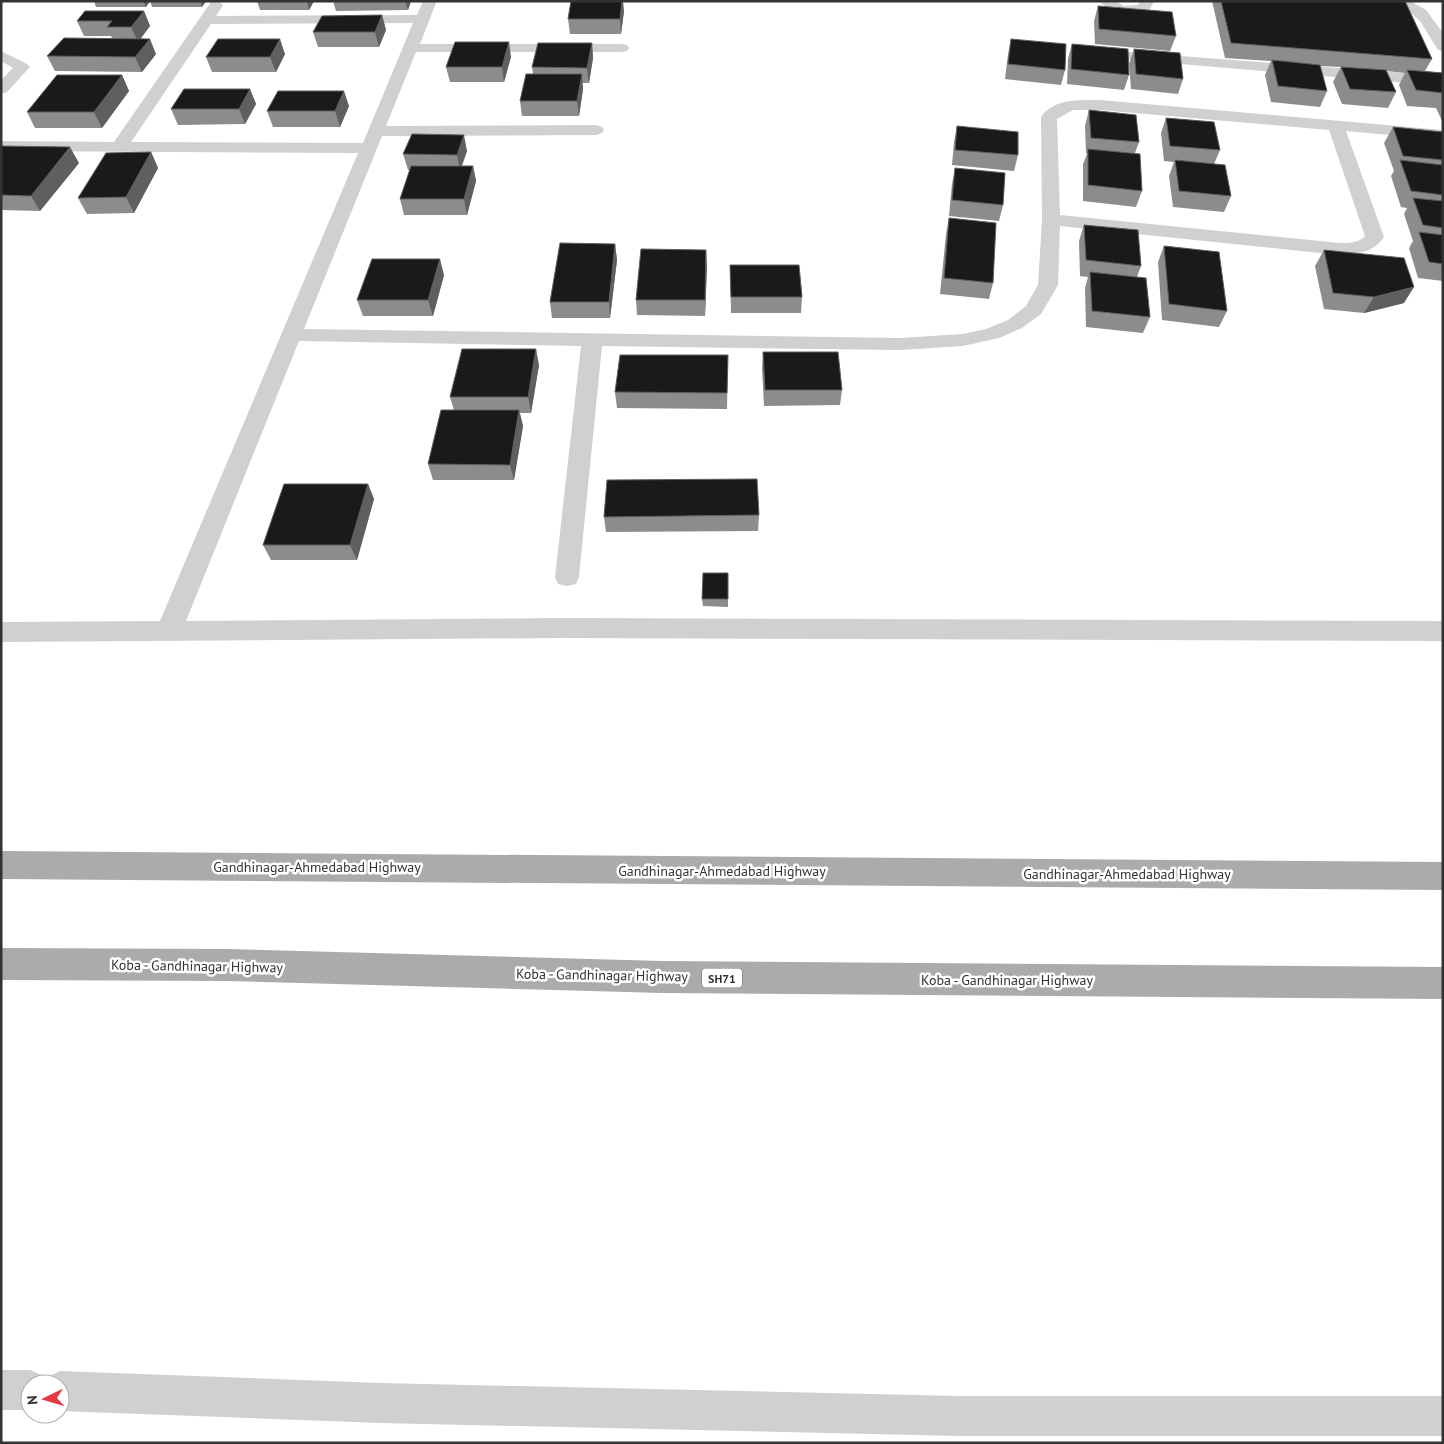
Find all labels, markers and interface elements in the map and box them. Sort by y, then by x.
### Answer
street label: Gandhinagar-Ahmedabad Highway [213,858,421,876]
street label: Gandhinagar-Ahmedabad Highway [618,862,826,880]
street label: Gandhinagar-Ahmedabad Highway [1023,865,1231,883]
street label: Koba - Gandhinagar Highway [111,956,284,977]
street label: Koba - Gandhinagar Highway [516,965,689,986]
road number: SH71 [702,968,742,988]
street label: Koba - Gandhinagar Highway [921,971,1093,989]
north arrow [20,1374,70,1424]
text: N [23,1395,41,1406]

